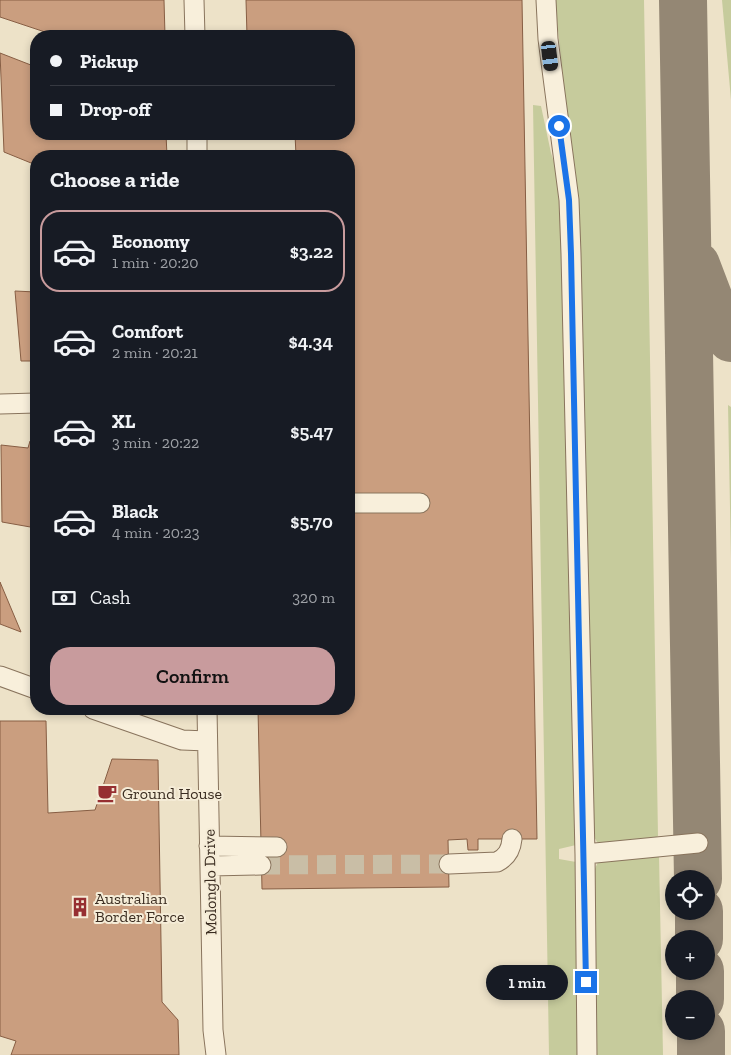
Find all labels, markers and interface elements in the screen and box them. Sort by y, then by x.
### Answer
car [540,40,559,72]
text: Pickup [80,50,138,73]
text: Drop-off [80,98,151,121]
route start [548,115,570,137]
text: Choose a ride [50,166,180,193]
icon: car [52,229,97,274]
text: Economy [112,230,190,253]
text: $3.22 [290,240,333,263]
text: 1 min · 20:20 [112,253,199,272]
icon: car [52,319,97,364]
text: Comfort [112,320,183,343]
text: $4.34 [289,330,333,353]
text: 2 min · 20:21 [112,343,198,362]
icon: car [52,409,97,454]
text: XL [112,410,135,433]
text: $5.47 [290,420,333,443]
text: 3 min · 20:22 [112,433,199,452]
icon: car [52,499,97,544]
text: Black [112,500,158,523]
text: $5.70 [290,510,333,533]
text: 4 min · 20:23 [112,523,200,542]
icon: cash [50,584,78,612]
text: Cash [90,586,130,609]
text: 320 m [292,588,335,607]
button: Confirm [50,647,335,705]
cafe icon: Ground House [96,782,118,804]
place label: Ground House [122,784,222,803]
street label: Molonglo Drive [200,829,220,935]
map controls [665,870,715,1040]
button: locate [665,870,715,920]
place label: Australian Border Force [95,889,184,926]
building icon: Australian Border Force [69,896,91,918]
button: + [665,930,715,980]
callout: 1 min [486,964,568,1000]
route end [575,971,597,993]
text: 1 min [508,973,546,992]
button: − [665,990,715,1040]

